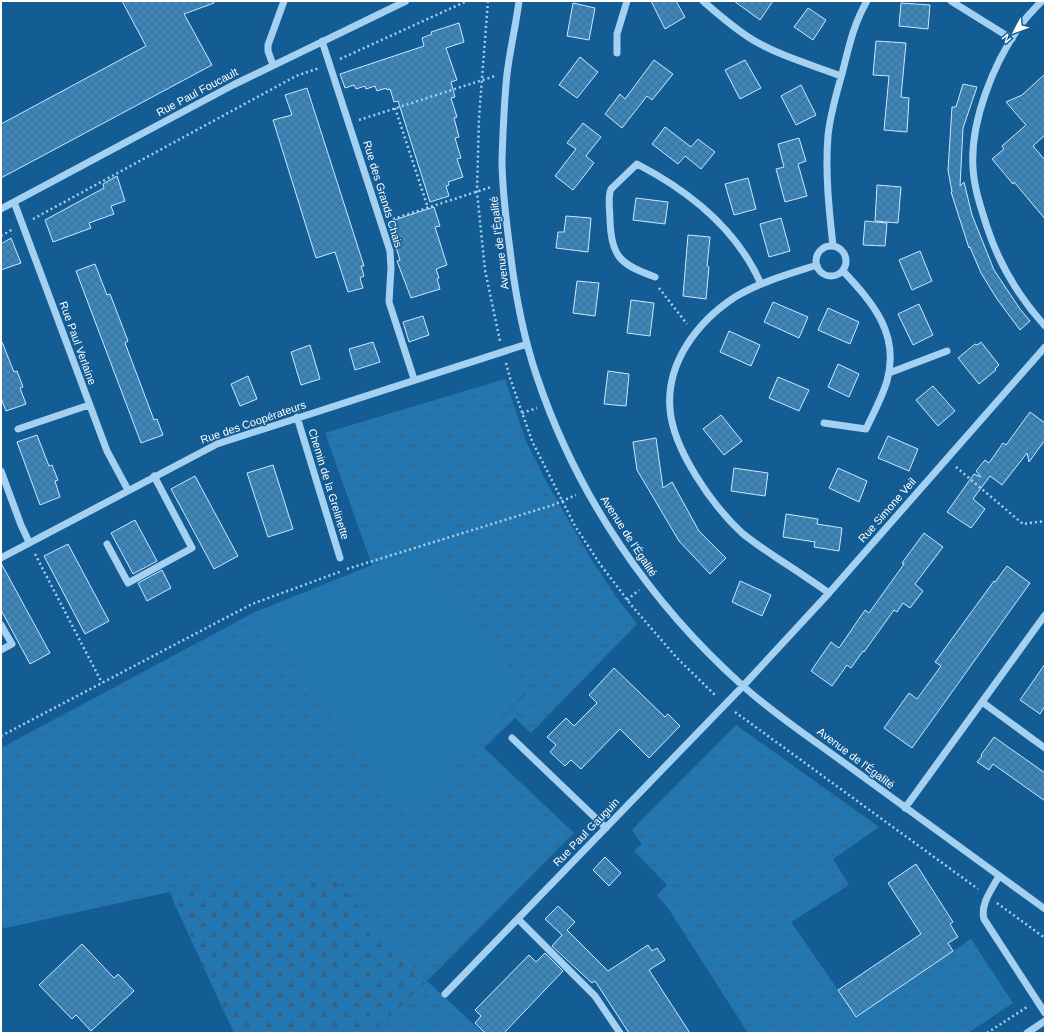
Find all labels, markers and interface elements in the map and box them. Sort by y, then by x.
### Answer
north arrow [994,12,1034,52]
text: N [999,32,1014,45]
street label: Rue Paul Foucault [154,65,240,119]
street label: Rue des Grands Chais [361,139,405,249]
street label: Avenue de l'Égalité [487,196,511,290]
street label: Rue Paul Verlaine [57,300,99,386]
street label: Rue des Coopérateurs [199,398,308,446]
street label: Chemin de la Grelinette [306,427,352,541]
street label: Rue Simone Veil [856,475,918,545]
street label: Avenue de l'Égalité [598,493,660,579]
street label: Avenue de l'Égalité [815,725,897,791]
street label: Rue Paul Gauguin [550,795,622,869]

